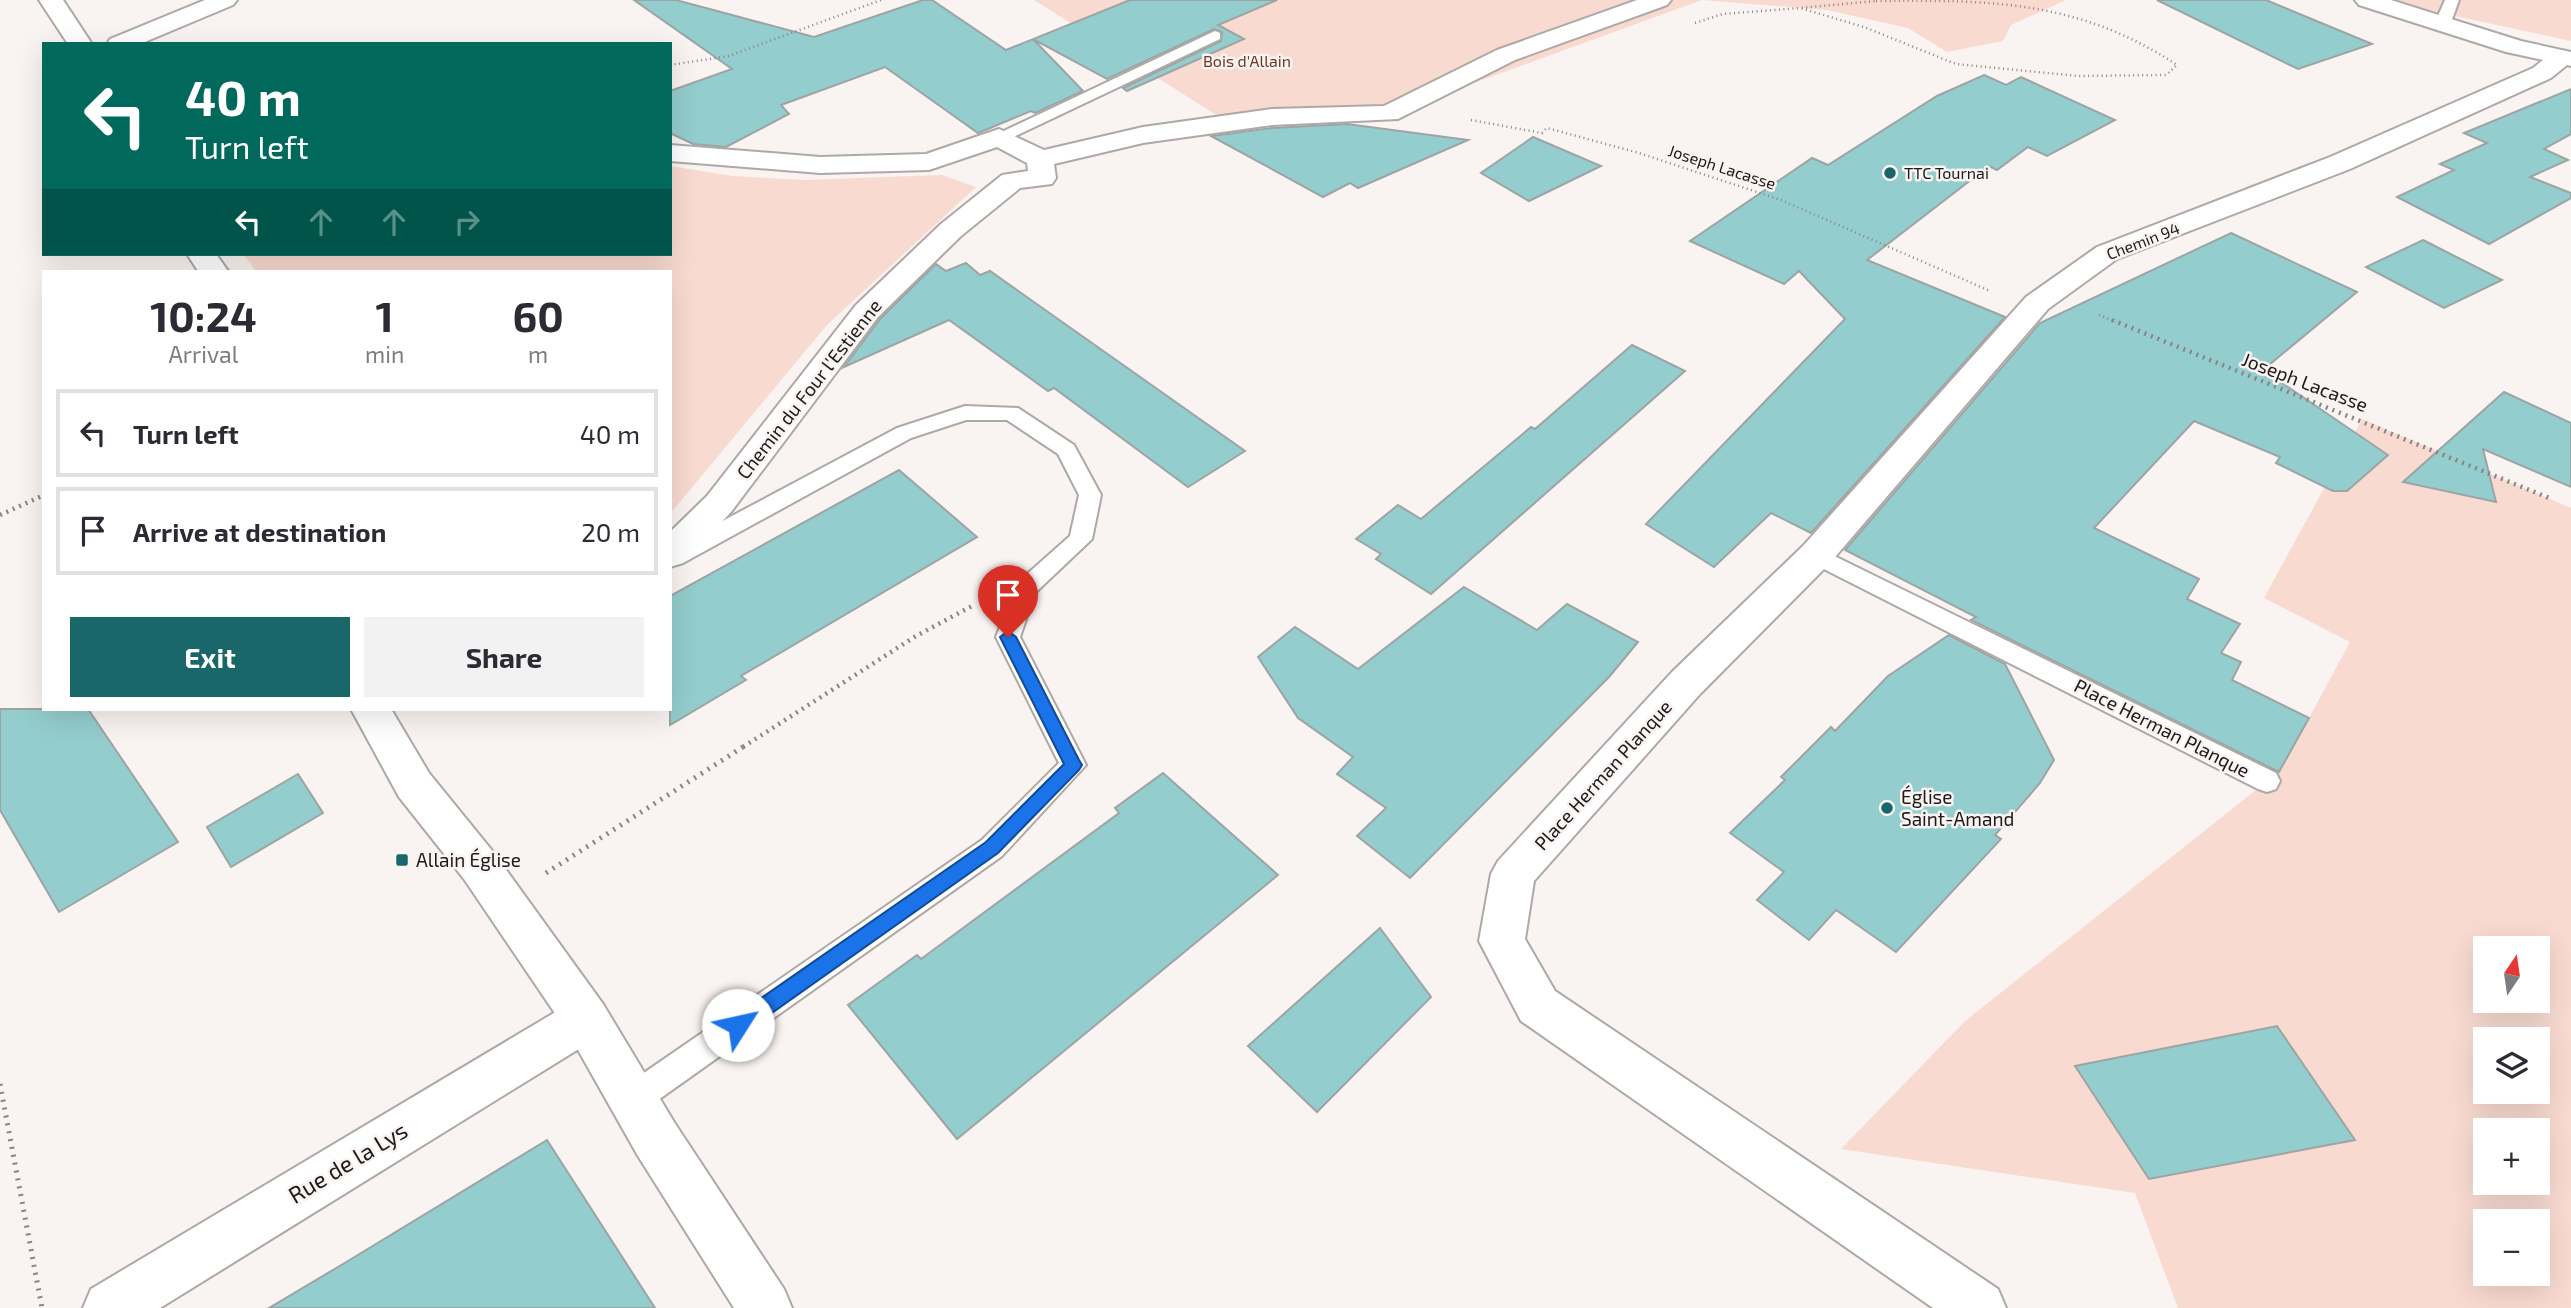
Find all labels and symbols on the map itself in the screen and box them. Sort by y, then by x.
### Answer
park label: Bois d'Allain [1203,51,1291,70]
street label: Joseph Lacasse [1666,140,1778,193]
place label: TTC Tournai [1904,163,1989,182]
marker: TTC Tournai [1882,165,1898,181]
street label: Chemin 94 [2104,218,2182,263]
street label: Chemin du Four l'Estienne [731,294,886,483]
street label: Joseph Lacasse [2239,347,2371,416]
pin [978,565,1038,637]
street label: Place Herman Planque [2071,673,2254,782]
street label: Place Herman Planque [1529,695,1676,854]
place label: Église Saint-Amand [1901,785,2014,830]
marker: Église Saint-Amand [1879,800,1895,816]
place label: Allain Église [416,848,521,871]
marker: Allain Église [394,852,410,868]
north arrow [2473,936,2550,1013]
position arrow [701,988,775,1062]
street label: Rue de la Lys [283,1116,412,1209]

